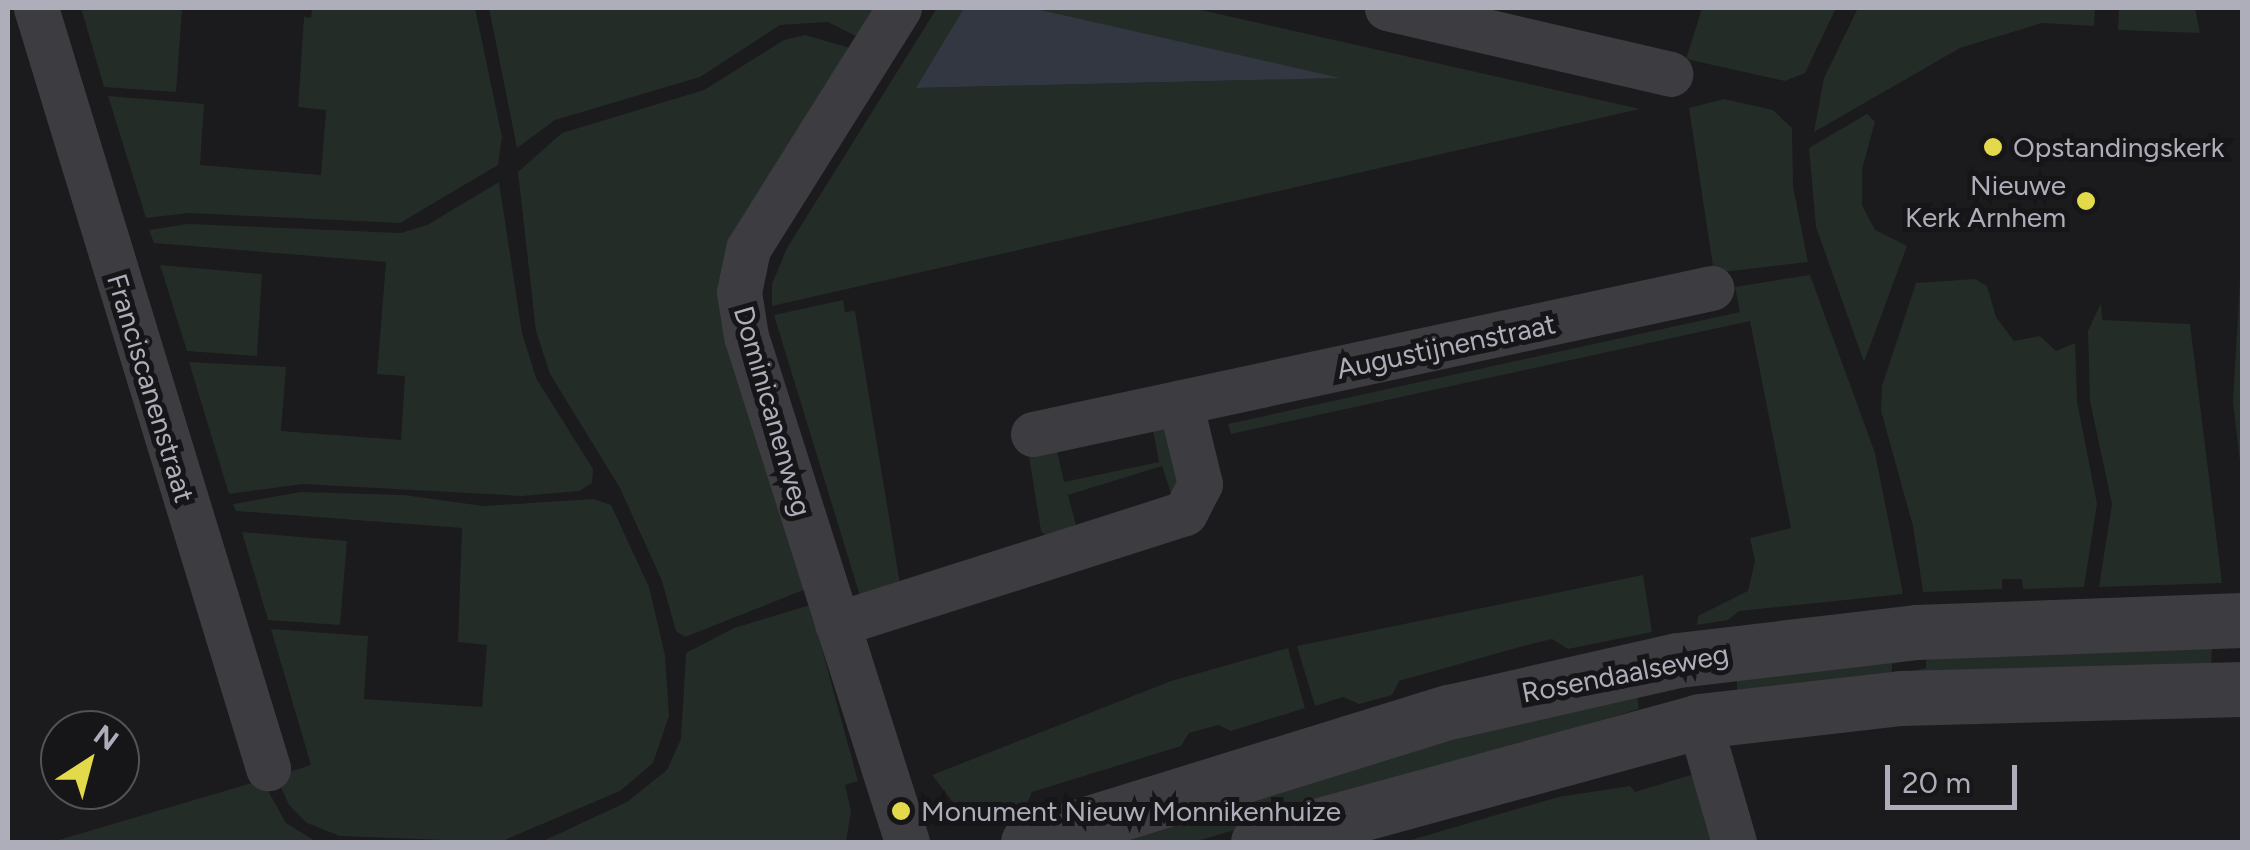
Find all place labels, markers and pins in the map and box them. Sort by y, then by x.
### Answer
place label: Opstandingskerk [2013,130,2224,164]
marker: Opstandingskerk [1982,136,2004,158]
place label: Nieuwe Kerk Arnhem [1905,168,2066,234]
marker: Nieuwe Kerk Arnhem [2075,190,2097,212]
place label: Monument Nieuw Monnikenhuize [921,794,1341,828]
marker: Monument Nieuw Monnikenhuize [890,800,912,822]

